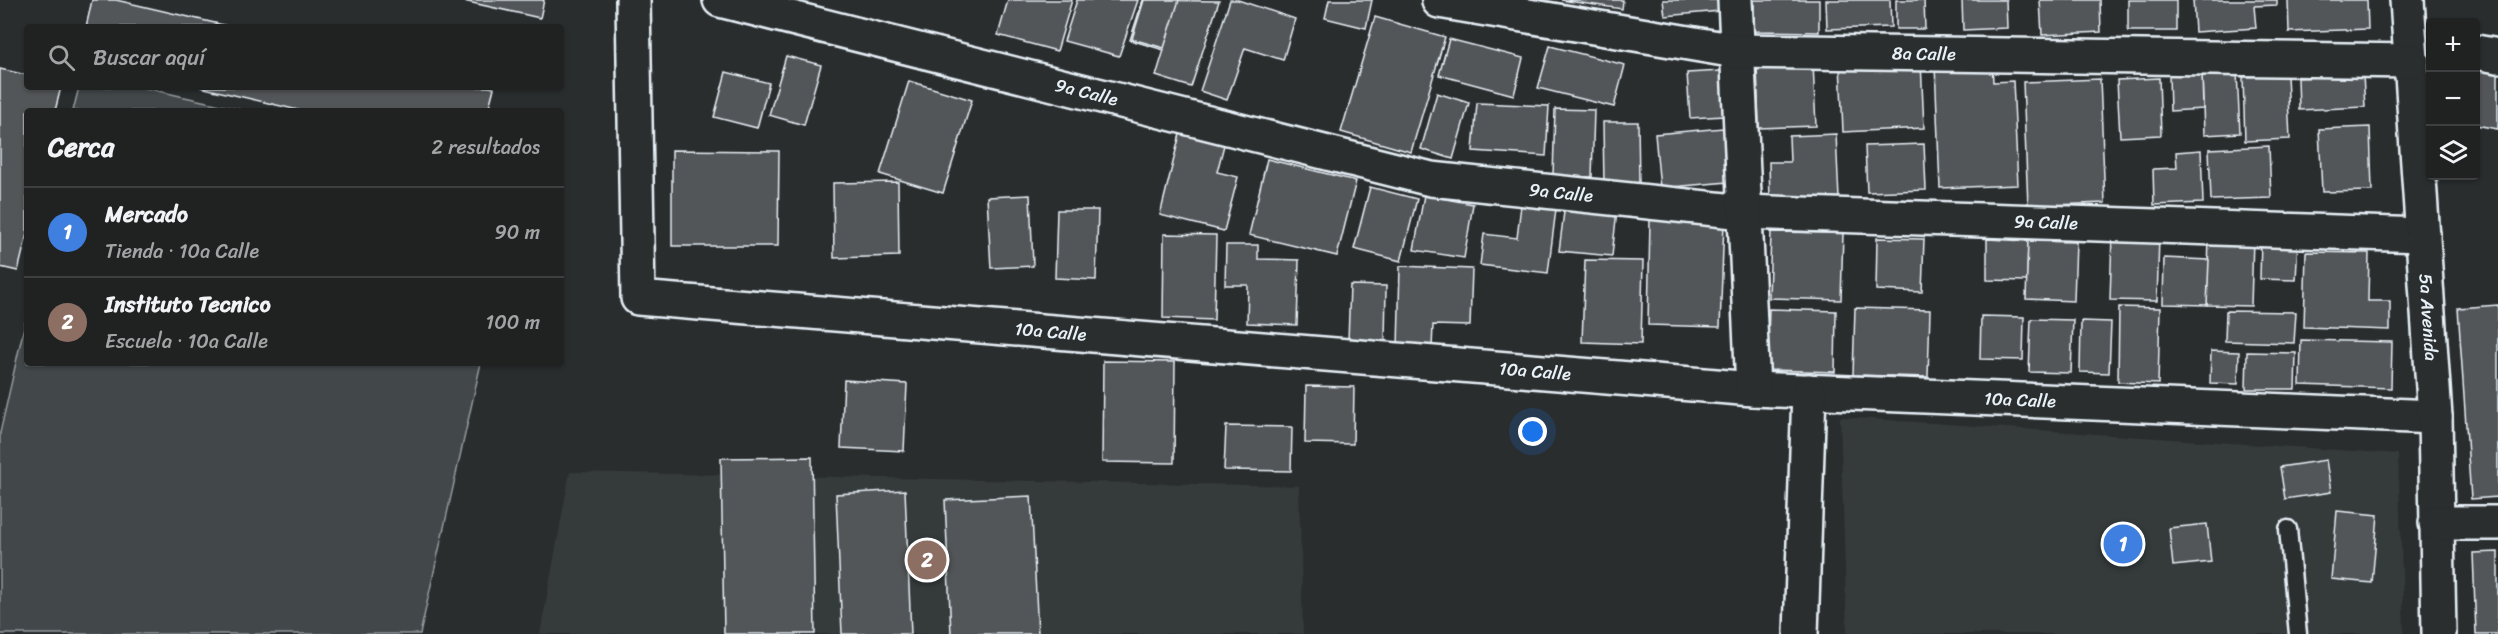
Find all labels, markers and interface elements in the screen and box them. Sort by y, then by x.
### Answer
map controls [2426,18,2480,180]
button: + [2426,18,2480,72]
search box [24,24,564,90]
street label: 8a Calle [1892,37,1956,70]
text: Buscar aquí [93,38,205,77]
icon: search [45,41,78,74]
street label: 9a Calle [1052,69,1122,116]
button: − [2426,72,2480,126]
text: Cerca [48,124,114,170]
button: layers [2426,126,2480,180]
text: 2 resultados [431,130,540,165]
street label: 9a Calle [1528,173,1595,212]
text: Mercado [105,195,188,234]
street label: 9a Calle [2013,205,2079,239]
text: 1 [63,215,72,250]
text: 90 m [495,215,540,250]
text: Tienda · 10a Calle [105,234,259,269]
street label: 5a Avenida [2409,273,2447,362]
text: Instituto Tecnico [105,285,271,324]
text: 2 [62,305,73,340]
text: 100 m [486,305,540,340]
street label: 10a Calle [1013,313,1088,351]
text: Escuela · 10a Calle [105,324,268,359]
street label: 10a Calle [1498,352,1573,390]
street label: 10a Calle [1983,382,2057,417]
your location [1518,417,1547,446]
pin: 1 [2104,522,2142,566]
pin: 2 [908,538,946,582]

